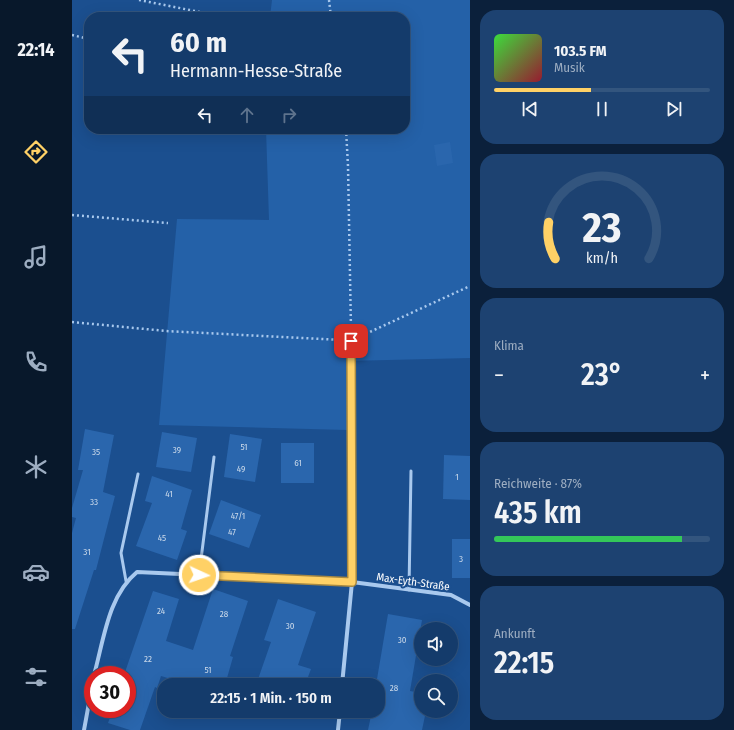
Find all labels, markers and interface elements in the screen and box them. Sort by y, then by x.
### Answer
text: 60 m [170,26,227,59]
icon: left [104,28,156,80]
text: 22:14 [17,39,55,61]
text: 103.5 FM [554,42,607,60]
text: Hermann-Hesse-Straße [170,60,342,82]
text: Musik [554,60,585,75]
icon: previous [519,98,541,120]
icon: pause [591,98,613,120]
icon: next [663,98,685,120]
icon: left [194,104,216,126]
icon: ahead [236,104,258,126]
icon: right [278,104,300,126]
icon: directions [22,138,50,166]
text: 23 [582,203,621,253]
icon: music [22,243,50,271]
text: km/h [586,250,618,267]
pin [334,324,368,358]
icon: arrive [340,330,362,352]
text: Klima [494,338,524,353]
icon: phone [22,348,50,376]
text: 23° [581,357,623,393]
text: − [494,362,504,389]
text: + [700,362,710,389]
house number: 51 [240,442,248,452]
house number: 39 [173,445,181,455]
house number: 35 [92,447,100,457]
icon: climate [22,453,50,481]
house number: 61 [294,458,302,468]
house number: 49 [237,464,245,474]
house number: 1 [455,472,459,482]
text: Reichweite · 87% [494,476,582,491]
house number: 41 [165,489,173,499]
text: 435 km [494,495,582,531]
house number: 33 [90,497,98,507]
house number: 47/1 [231,511,245,521]
house number: 47 [228,527,236,537]
house number: 45 [158,533,166,543]
house number: 31 [83,547,91,557]
position arrow [178,554,220,596]
house number: 3 [459,554,463,564]
icon: car [22,558,50,586]
street label: Max-Eyth-Straße [376,570,450,594]
house number: 24 [157,606,166,616]
house number: 28 [220,609,229,619]
house number: 30 [286,621,295,631]
map controls [414,622,458,718]
button: sound [414,622,458,666]
text: Ankunft [494,626,536,641]
house number: 30 [398,635,407,645]
text: 22:15 [494,645,554,681]
house number: 22 [144,654,152,664]
icon: filters [22,663,50,691]
house number: 51 [204,665,212,675]
speed limit sign: 30 [84,666,136,718]
button: search [414,674,458,718]
house number: 28 [390,683,399,693]
text: 22:15 · 1 Min. · 150 m [210,689,332,707]

